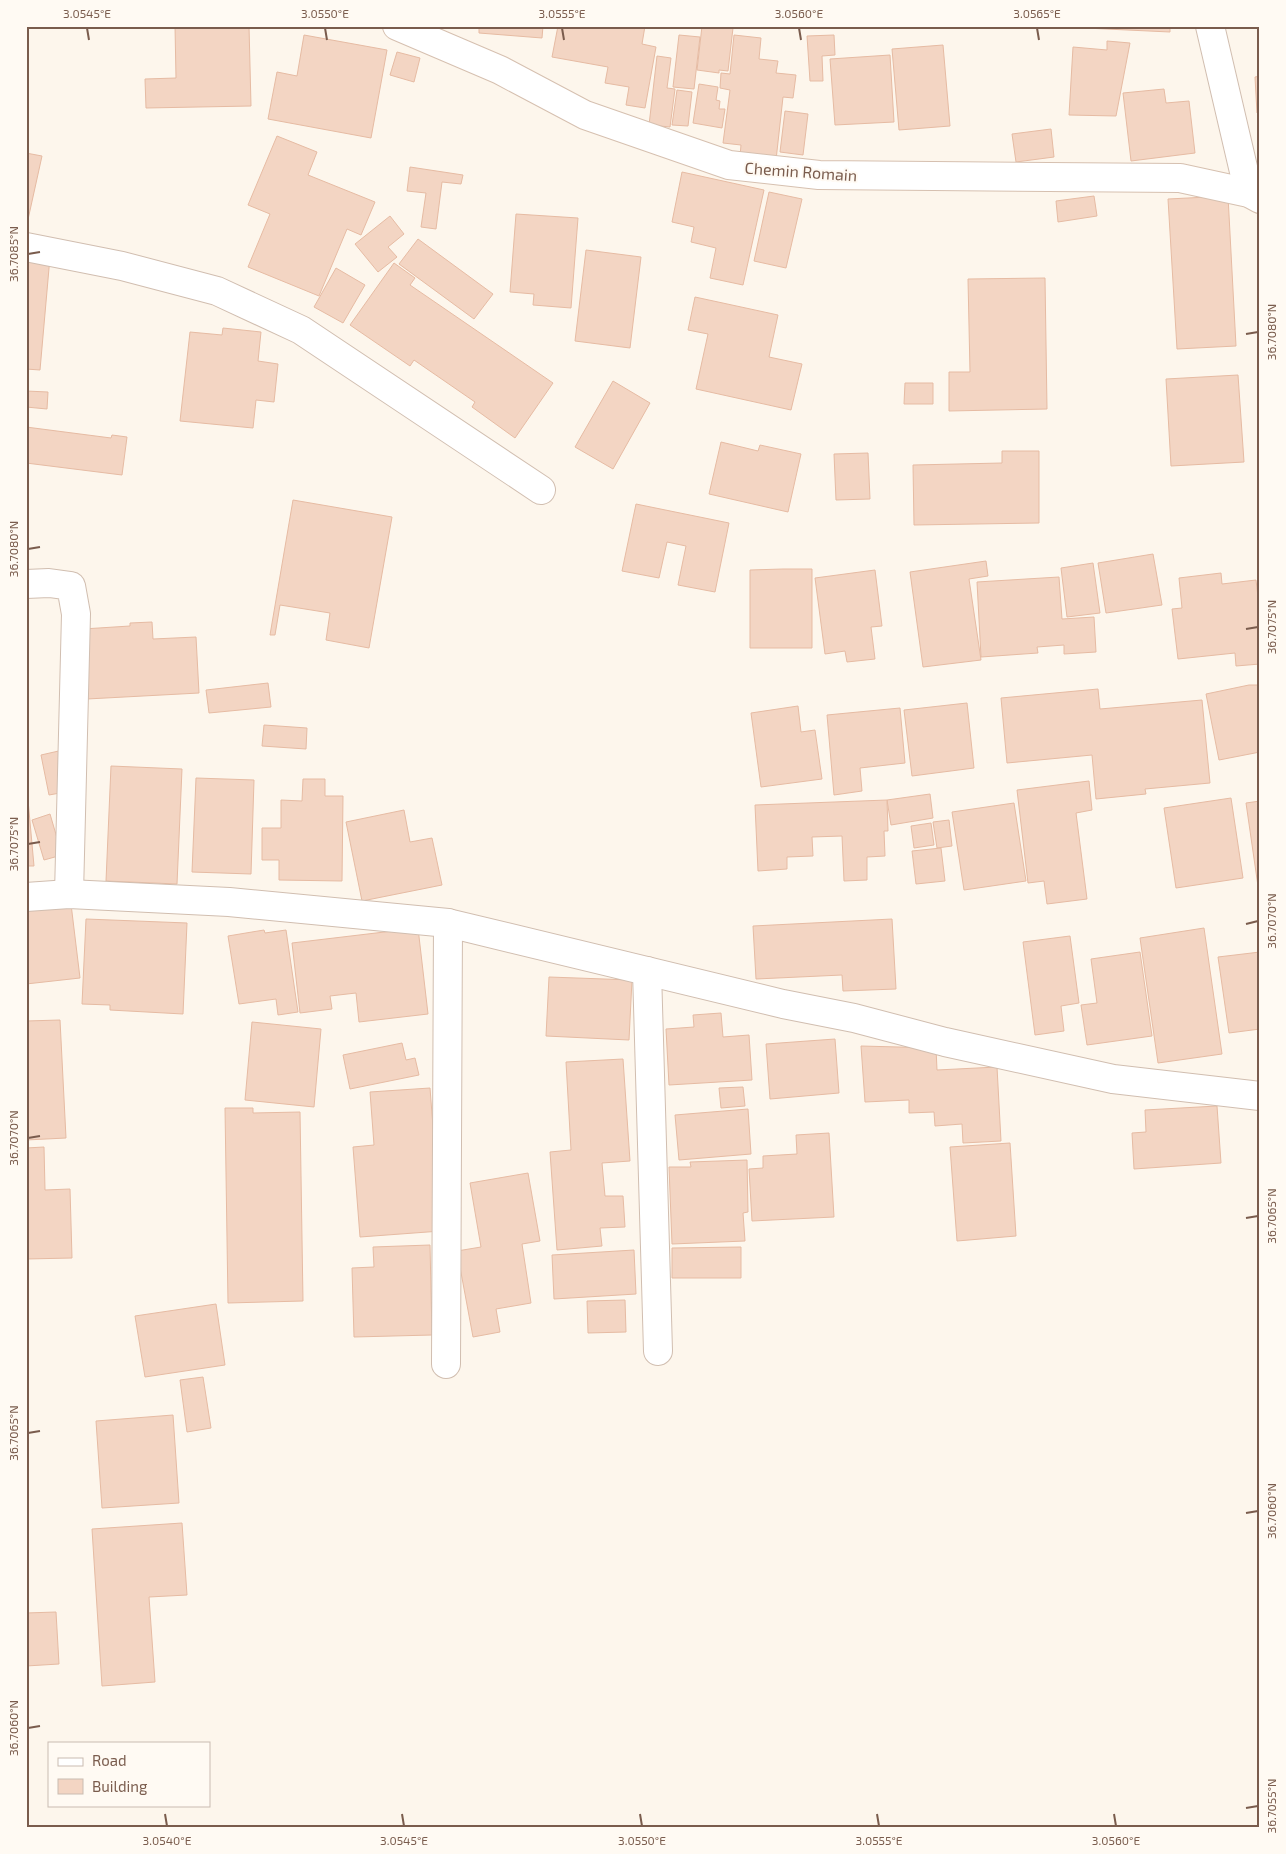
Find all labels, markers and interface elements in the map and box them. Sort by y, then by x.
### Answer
text: 3.0545°E [63,6,111,20]
text: 3.0550°E [301,6,349,20]
text: 3.0555°E [538,6,586,20]
text: 3.0560°E [775,6,823,20]
text: 3.0565°E [1013,6,1061,20]
street label: Chemin Romain [744,158,858,184]
text: 36.7085°N [6,226,20,282]
text: 36.7080°N [1264,304,1278,360]
text: 36.7080°N [6,521,20,577]
text: 36.7075°N [1264,600,1278,654]
text: 36.7075°N [6,817,20,871]
text: 36.7070°N [1264,893,1278,949]
text: 36.7070°N [6,1110,20,1166]
text: 36.7065°N [1264,1188,1278,1244]
text: 36.7065°N [6,1405,20,1461]
text: 36.7060°N [1264,1483,1278,1539]
text: 36.7060°N [6,1700,20,1756]
legend [48,1742,210,1806]
text: Road [92,1751,127,1769]
text: Building [92,1777,148,1795]
text: 36.7055°N [1264,1779,1278,1833]
text: 3.0540°E [143,1833,192,1847]
text: 3.0545°E [380,1833,428,1847]
text: 3.0550°E [618,1833,666,1847]
text: 3.0555°E [855,1833,903,1847]
text: 3.0560°E [1092,1833,1140,1847]

